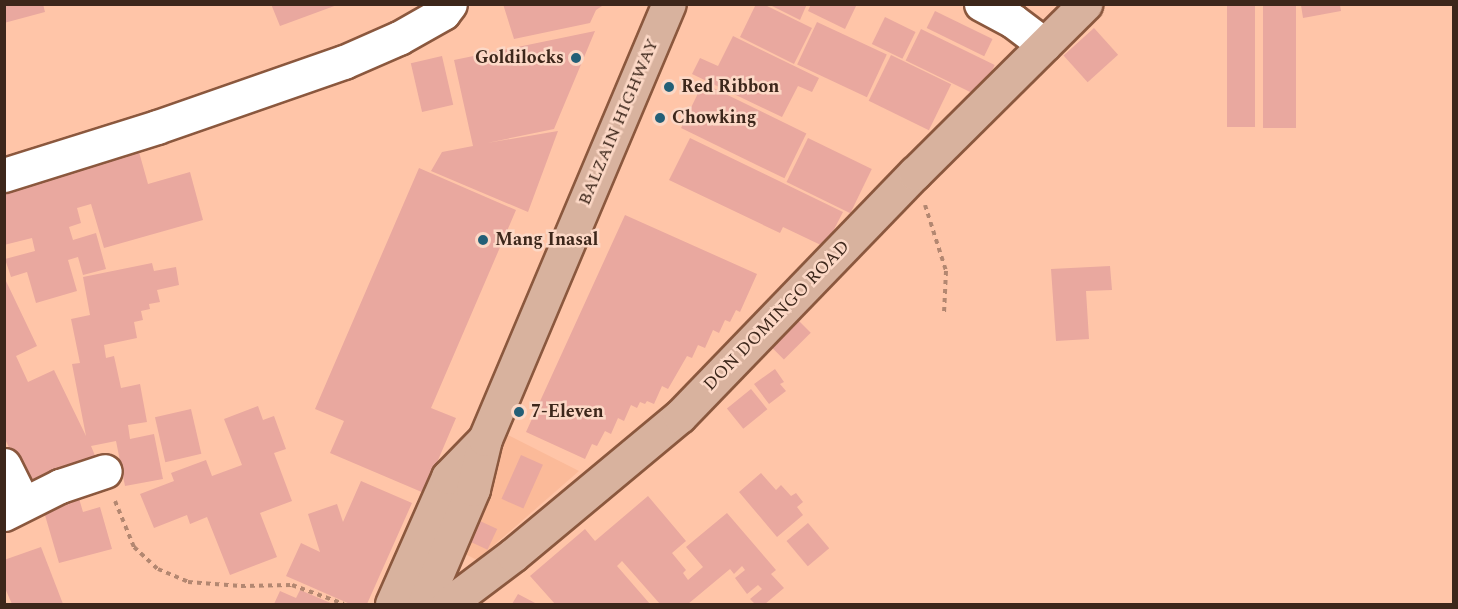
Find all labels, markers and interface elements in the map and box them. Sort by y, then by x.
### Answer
street label: BALZAIN HIGHWAY [574,35,664,209]
place label: Goldilocks [475,47,564,69]
marker: Goldilocks [569,51,583,65]
place label: Red Ribbon [681,76,779,98]
marker: Red Ribbon [662,80,676,94]
place label: Chowking [672,107,756,129]
marker: Chowking [653,111,667,125]
place label: Mang Inasal [495,229,598,251]
marker: Mang Inasal [476,233,490,247]
street label: DON DOMINGO ROAD [699,236,855,396]
place label: 7-Eleven [531,401,604,423]
marker: 7-Eleven [512,405,526,419]

